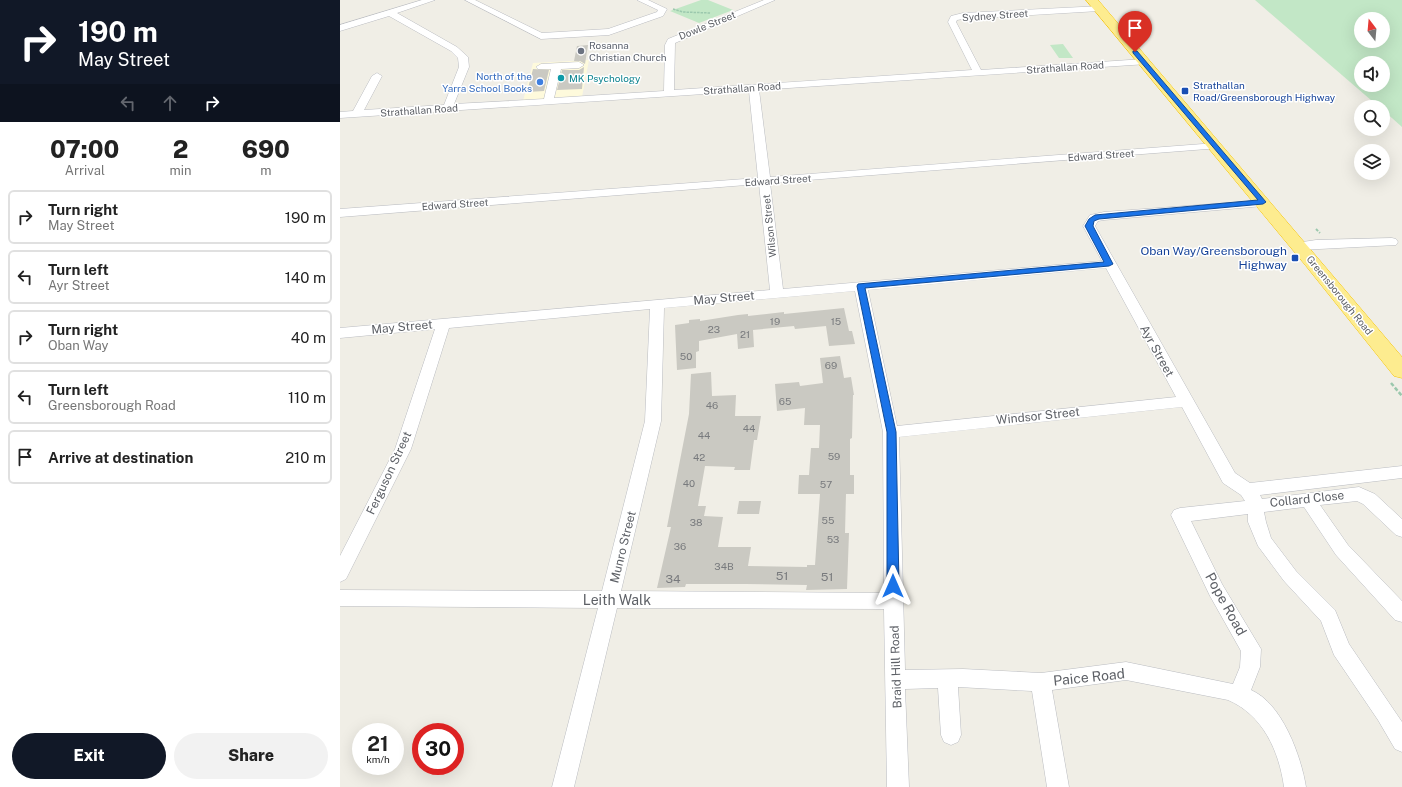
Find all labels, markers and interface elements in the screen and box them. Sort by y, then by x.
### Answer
street label: Sydney Street [961,7,1029,23]
street label: Dowle Street [677,8,737,42]
pin [1118,11,1152,52]
north arrow [1354,12,1390,48]
map controls [1354,12,1390,180]
text: 190 m [78,15,158,48]
icon: right [12,16,64,68]
icon: arrive [1124,17,1146,39]
place label: Rosanna Christian Church [589,39,667,63]
marker: Rosanna Christian Church [576,46,586,56]
text: May Street [78,49,170,70]
button: sound [1354,56,1390,92]
street label: Strathallan Road [1026,58,1104,76]
place label: North of the Yarra School Books [442,70,532,94]
place label: MK Psychology [569,72,641,84]
marker: MK Psychology [556,73,566,83]
marker: North of the Yarra School Books [535,77,545,87]
street label: Strathallan Road [703,79,781,97]
place label: Strathallan Road/Greensborough Highway [1193,79,1336,103]
marker: Strathallan Road/Greensborough Highway [1180,86,1190,96]
icon: left [117,92,139,114]
icon: ahead [159,92,181,114]
icon: right [201,92,223,114]
button: search [1354,100,1390,136]
street label: Strathallan Road [380,101,458,119]
text: 07:00 [50,135,119,163]
text: 2 [173,135,188,163]
text: 690 [242,135,290,163]
button: layers [1354,144,1390,180]
street label: Edward Street [1067,147,1135,163]
text: Arrival [65,163,105,178]
text: min [170,163,192,178]
text: m [260,163,271,178]
street label: Edward Street [744,172,812,188]
street label: Wilson Street [760,194,778,258]
street label: Edward Street [421,196,489,212]
text: Turn right [48,201,118,218]
icon: right [14,206,36,228]
text: 190 m [285,209,326,226]
text: May Street [48,218,114,233]
place label: Oban Way/Greensborough Highway [1140,244,1288,272]
marker: Oban Way/Greensborough Highway [1290,253,1300,263]
street label: Greensborough Road [1304,253,1376,337]
text: Turn left [48,261,109,278]
icon: left [14,266,36,288]
text: 140 m [285,269,326,286]
text: Ayr Street [48,278,110,293]
street label: May Street [693,288,756,308]
house number: 19 [770,315,780,327]
house number: 15 [831,315,841,327]
street label: May Street [371,317,434,337]
text: Turn right [48,321,118,338]
house number: 23 [708,323,720,335]
street label: Ayr Street [1137,323,1177,380]
icon: right [14,326,36,348]
house number: 21 [740,328,750,340]
text: 40 m [291,329,326,346]
text: Oban Way [48,338,108,353]
house number: 50 [680,350,692,362]
house number: 69 [825,359,837,371]
text: Turn left [48,381,109,398]
icon: left [14,386,36,408]
text: 110 m [288,389,326,406]
house number: 65 [779,395,791,407]
text: Greensborough Road [48,398,176,413]
house number: 46 [706,399,718,411]
street label: Windsor Street [995,405,1081,427]
house number: 44 [743,422,755,434]
street label: Ferguson Street [364,429,415,517]
house number: 44 [698,429,710,441]
icon: arrive [14,446,36,468]
text: Arrive at destination [48,449,193,466]
text: 210 m [285,449,326,466]
house number: 59 [828,450,840,462]
house number: 42 [693,451,705,463]
house number: 40 [683,477,695,489]
house number: 57 [820,478,832,490]
street label: Collard Close [1269,488,1345,510]
street label: Munro Street [607,509,639,585]
house number: 55 [822,514,834,526]
house number: 38 [690,516,702,528]
house number: 53 [827,533,839,545]
house number: 36 [674,540,686,552]
house number: 34B [714,560,734,572]
position arrow [872,565,914,607]
house number: 51 [776,569,788,583]
house number: 51 [821,570,833,584]
street label: Pope Road [1202,570,1250,638]
house number: 34 [665,572,681,586]
street label: Leith Walk [583,592,651,608]
street label: Braid Hill Road [888,625,904,709]
street label: Paice Road [1052,665,1126,689]
speed limit sign: 30 [412,723,464,775]
text: 21 [367,732,389,756]
button: Exit [12,733,166,779]
button: Share [174,733,328,779]
text: km/h [366,753,390,765]

